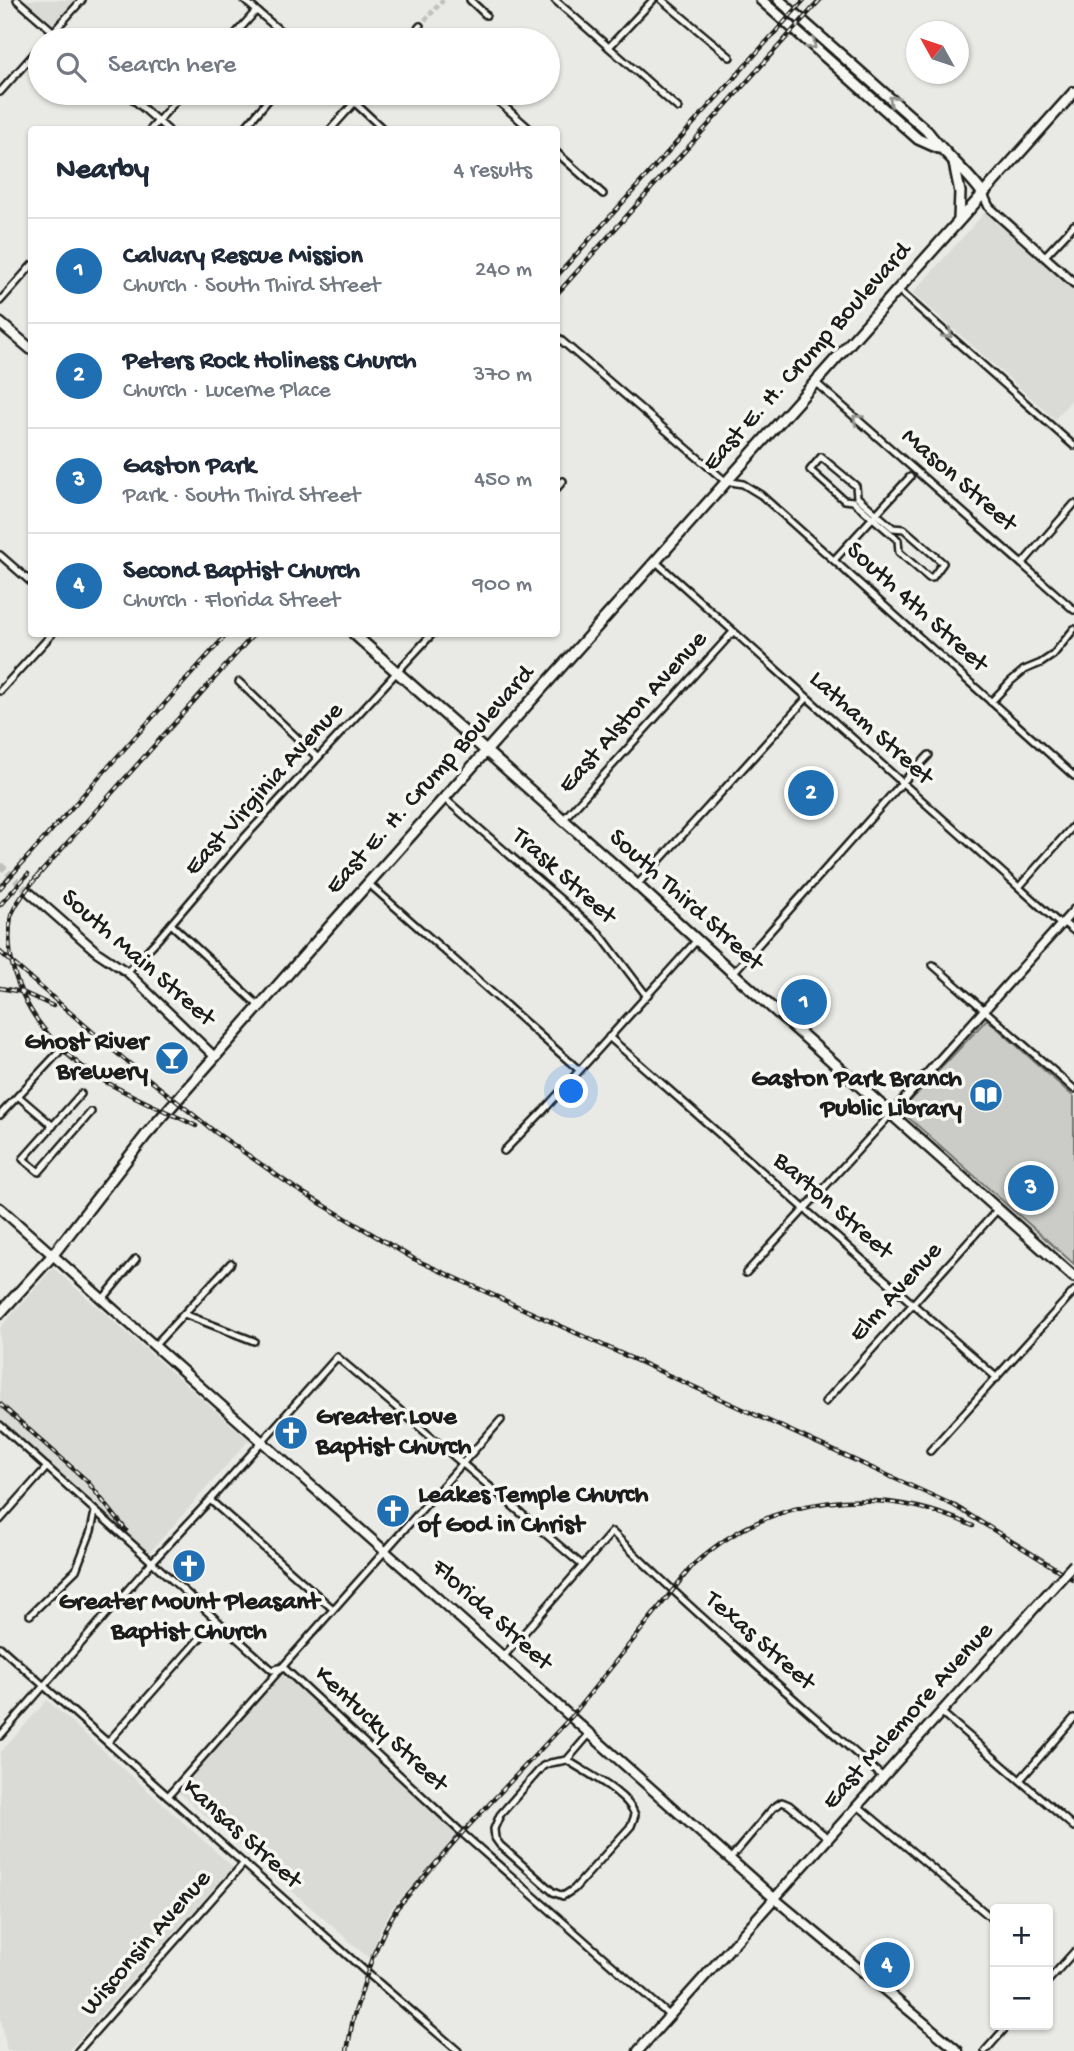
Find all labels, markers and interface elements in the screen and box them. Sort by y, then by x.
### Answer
north arrow [906,21,969,84]
search box [28,28,560,105]
one-way arrow [804,37,817,49]
icon: search [52,48,90,86]
text: Search here [108,51,236,82]
one-way arrow [888,96,901,108]
text: Nearby [56,154,149,189]
text: 4 results [453,158,532,185]
street label: East E. H. Crump Boulevard [697,236,920,479]
text: Calvary Rescue Mission [123,242,363,273]
text: 1 [74,257,84,284]
text: 240 m [475,257,532,284]
text: Church · South Third Street [123,273,380,300]
one-way arrow [940,326,953,338]
text: Peters Rock Holiness Church [123,347,416,378]
text: 2 [73,362,85,389]
text: 370 m [473,362,532,389]
text: Church · Lucerne Place [123,378,331,405]
one-way arrow [852,415,865,427]
street label: Mason Street [894,422,1024,541]
text: Gaston Park [123,452,256,483]
text: 3 [73,467,85,494]
text: 450 m [474,467,532,494]
text: Park · South Third Street [123,483,360,510]
street label: South 4th Street [838,536,995,682]
text: Second Baptist Church [123,557,360,588]
text: 4 [74,572,84,599]
text: 900 m [473,572,532,599]
text: Church · Florida Street [123,588,340,615]
street label: East Alston Avenue [553,625,716,801]
street label: East E. H. Crump Boulevard [320,659,543,902]
street label: Latham Street [801,665,940,795]
street label: East Virginia Avenue [179,696,352,883]
pin: 2 [788,767,834,819]
street label: Trask Street [503,821,624,934]
street label: South Third Street [601,823,771,980]
street label: South Main Street [53,884,222,1036]
pin: 1 [781,976,827,1028]
place label: Ghost River Brewery [24,1028,151,1089]
bar icon: Ghost River Brewery [153,1039,191,1077]
place label: Gaston Park Branch Public Library [751,1065,962,1126]
your location [554,1074,588,1108]
library icon: Gaston Park Branch Public Library [967,1076,1005,1114]
street label: Barton Street [765,1146,900,1269]
pin: 3 [1008,1162,1054,1214]
street label: Elm Avenue [844,1236,951,1350]
place label: Greater Love Baptist Church [315,1403,471,1464]
church icon: Greater Love Baptist Church [272,1414,310,1452]
place label: Leakes Temple Church of God in Christ [417,1481,648,1542]
church icon: Leakes Temple Church of God in Christ [374,1492,412,1530]
church icon: Greater Mount Pleasant Baptist Church [170,1547,208,1585]
street label: Florida Street [423,1553,560,1680]
street label: Texas Street [696,1584,823,1700]
place label: Greater Mount Pleasant Baptist Church [59,1588,322,1649]
street label: East Mclemore Avenue [817,1616,1002,1817]
street label: Kentucky Street [307,1660,455,1801]
street label: Kansas Street [175,1773,309,1898]
street label: Wisconsin Avenue [75,1864,219,2024]
map controls [990,1904,1053,2030]
button: + [990,1904,1053,1967]
pin: 4 [864,1939,910,1991]
button: − [990,1967,1053,2030]

